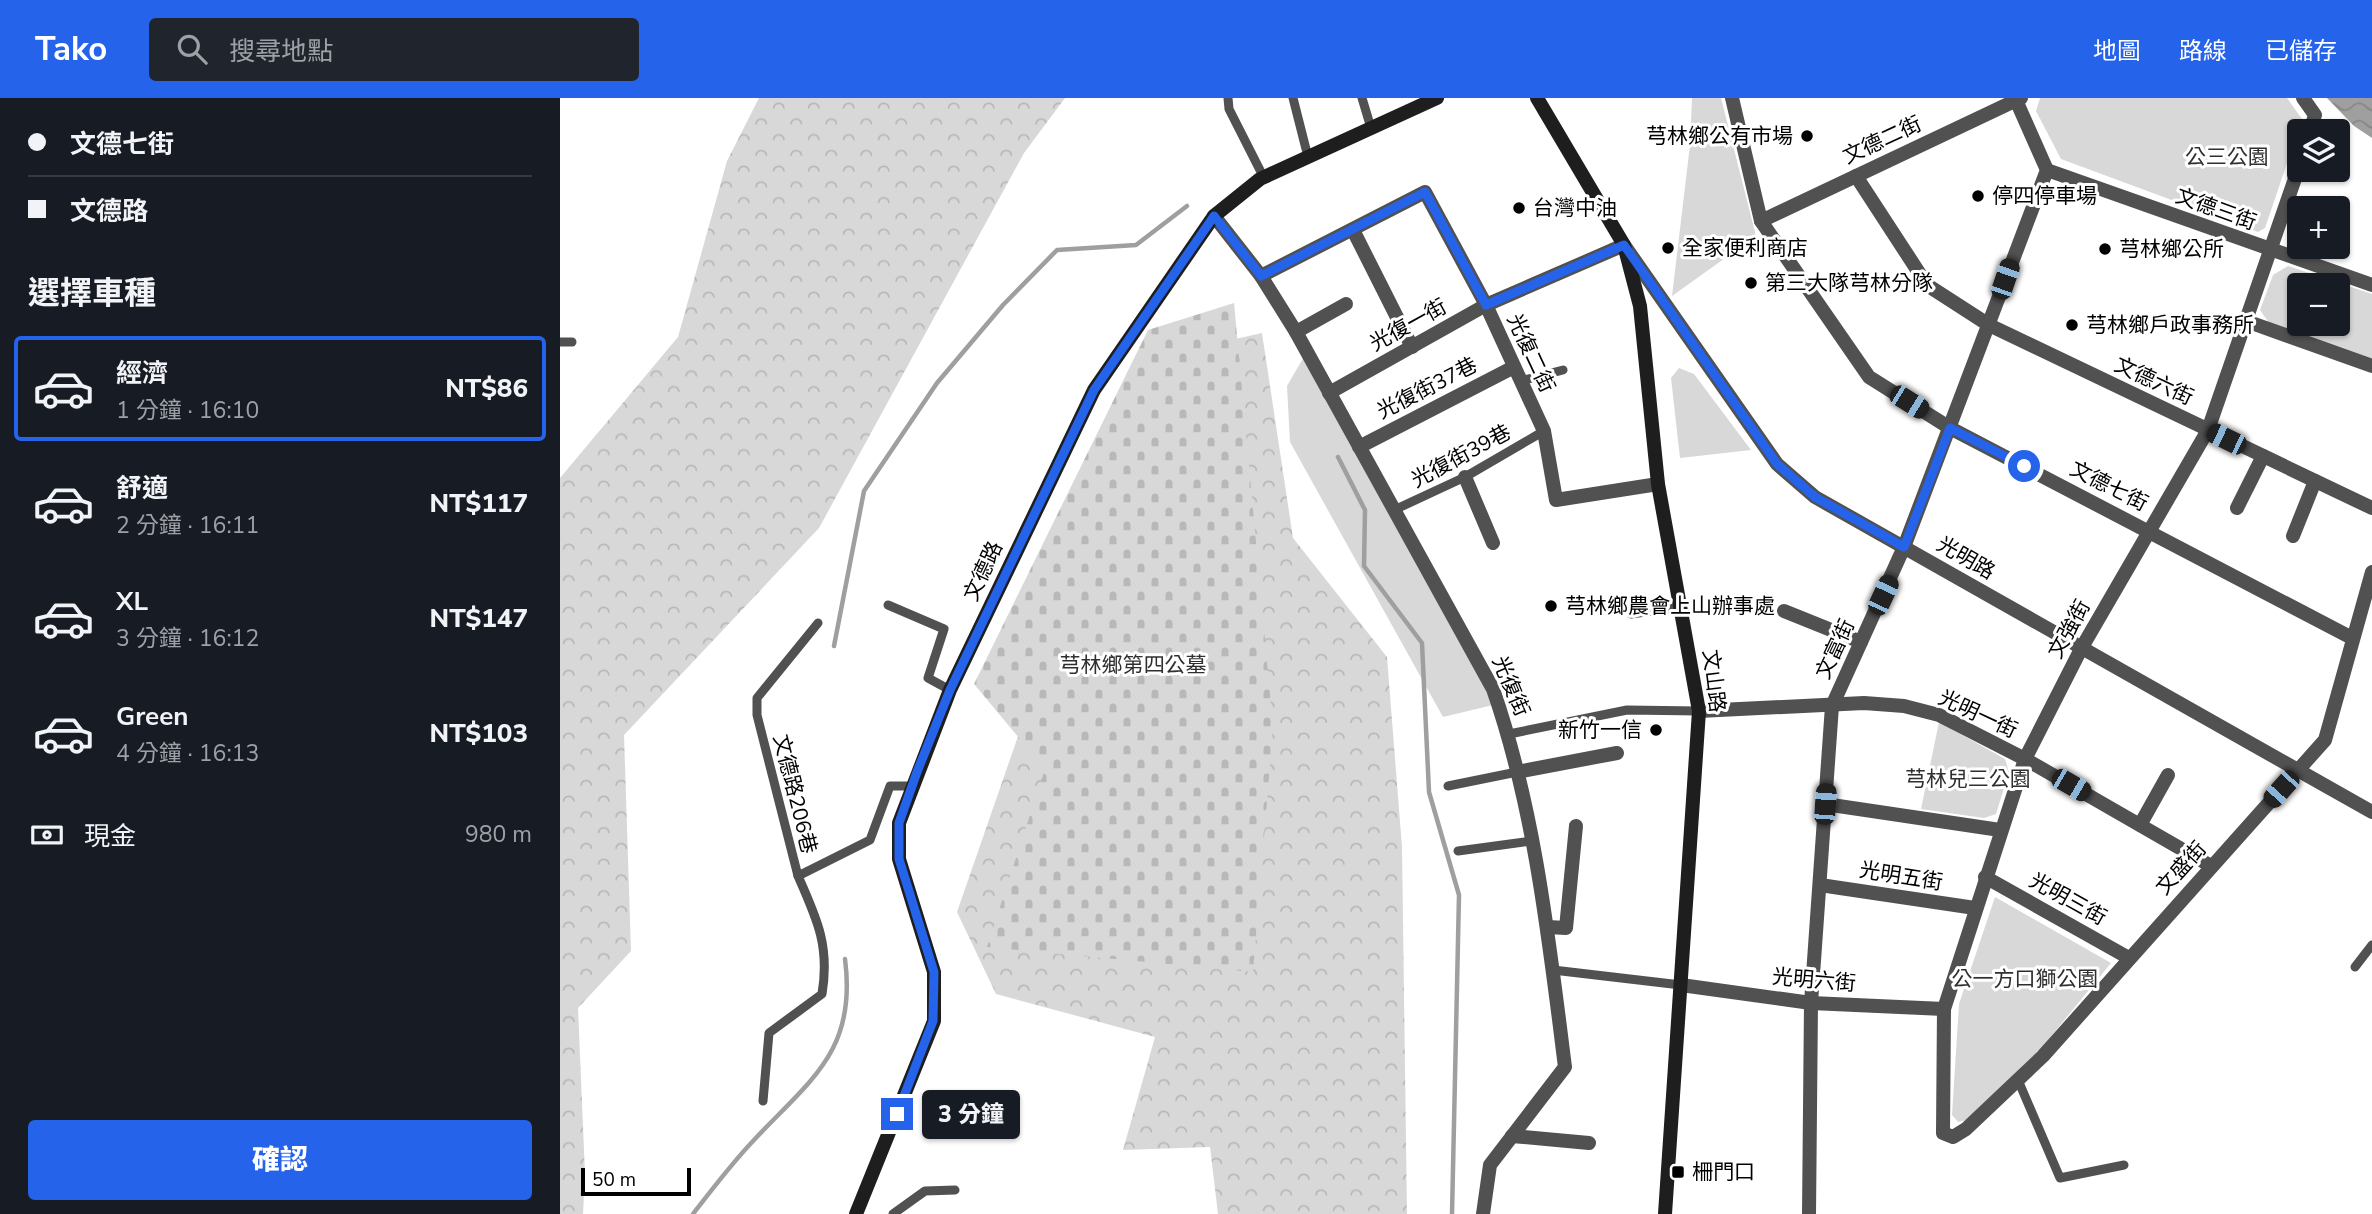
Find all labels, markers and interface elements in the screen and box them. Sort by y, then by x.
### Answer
search box [149,18,639,81]
text: Tako [35,27,107,72]
icon: search [173,30,211,68]
text: 搜尋地點 [229,34,333,69]
text: 地圖 [2093,35,2141,67]
text: 路線 [2179,35,2227,67]
text: 已儲存 [2265,35,2337,67]
street label: 文德二街 [1838,110,1926,170]
map controls [2287,119,2350,336]
button: layers [2287,119,2350,182]
place label: 芎林鄉公有市場 [1646,122,1793,150]
text: 文德七街 [70,127,174,162]
marker: 芎林鄉公有市場 [1799,128,1815,144]
park label: 公三公園 [2185,143,2269,171]
street label: 文德三街 [2172,181,2260,237]
place label: 停四停車場 [1992,182,2097,210]
marker: 停四停車場 [1970,188,1986,204]
text: 文德路 [70,194,148,229]
place label: 台灣中油 [1533,194,1617,222]
button: + [2287,196,2350,259]
marker: 台灣中油 [1511,200,1527,216]
place label: 全家便利商店 [1682,234,1808,262]
place label: 芎林鄉公所 [2119,235,2224,263]
marker: 全家便利商店 [1660,240,1676,256]
marker: 芎林鄉公所 [2097,241,2113,257]
car [1989,256,2022,302]
place label: 第三大隊芎林分隊 [1765,269,1933,297]
text: 選擇車種 [28,272,156,315]
button: − [2287,273,2350,336]
marker: 第三大隊芎林分隊 [1743,275,1759,291]
street label: 光復一街 [1364,292,1452,358]
street label: 光復二街 [1501,309,1561,397]
place label: 芎林鄉戶政事務所 [2086,311,2254,339]
marker: 芎林鄉戶政事務所 [2064,317,2080,333]
street label: 光復街37巷 [1372,351,1482,425]
street label: 文德六街 [2110,351,2198,411]
text: 經濟 [116,356,168,391]
icon: car [32,357,95,420]
text: NT$86 [445,371,528,406]
car [1886,382,1933,422]
text: 1 分鐘 · 16:10 [116,395,259,426]
street label: 光復街39巷 [1406,418,1516,494]
car [2203,420,2250,458]
route start [2008,450,2040,482]
street label: 文德七街 [2065,454,2153,518]
text: 舒適 [116,471,168,506]
icon: car [32,472,95,535]
text: NT$117 [430,486,528,521]
text: 2 分鐘 · 16:11 [116,510,259,541]
street label: 光明路 [1932,530,2000,586]
street label: 文德路 [957,537,1009,605]
car [1865,572,1902,618]
text: XL [116,584,148,619]
icon: car [32,587,95,650]
place label: 芎林鄉農會上山辦事處 [1565,592,1775,620]
street label: 文強街 [2041,595,2097,663]
marker: 芎林鄉農會上山辦事處 [1543,598,1559,614]
text: NT$147 [430,601,528,636]
street label: 文富街 [1809,615,1861,683]
text: 3 分鐘 · 16:12 [116,623,259,654]
street label: 文山路 [1696,648,1732,714]
park label: 芎林鄉第四公墓 [1060,651,1207,679]
street label: 光復街 [1486,652,1536,720]
street label: 光明一街 [1934,684,2022,744]
text: Green [116,699,189,734]
icon: car [32,702,95,765]
text: NT$103 [430,716,528,751]
place label: 新竹一信 [1558,716,1642,744]
marker: 新竹一信 [1648,722,1664,738]
street label: 文德路206巷 [767,732,823,856]
text: 4 分鐘 · 16:13 [116,738,259,769]
park label: 芎林兒三公園 [1905,765,2031,793]
car [2048,765,2095,805]
car [2260,766,2303,812]
car [1814,782,1837,826]
icon: cash [28,816,66,854]
text: 現金 [84,819,136,854]
text: 980 m [465,819,532,850]
street label: 文盛街 [2150,835,2212,901]
street label: 光明五街 [1857,856,1945,896]
street label: 光明三街 [2024,866,2112,932]
street label: 光明六街 [1771,962,1857,998]
park label: 公一方口獅公園 [1952,965,2099,993]
callout: 3 分鐘 [922,1090,1020,1138]
route end [881,1098,913,1130]
text: 3 分鐘 [938,1099,1004,1130]
button: 確認 [28,1120,532,1200]
place label: 柵門口 [1692,1158,1755,1186]
marker: 柵門口 [1670,1164,1686,1180]
scale bar [581,1165,691,1197]
text: 50 m [592,1167,636,1193]

